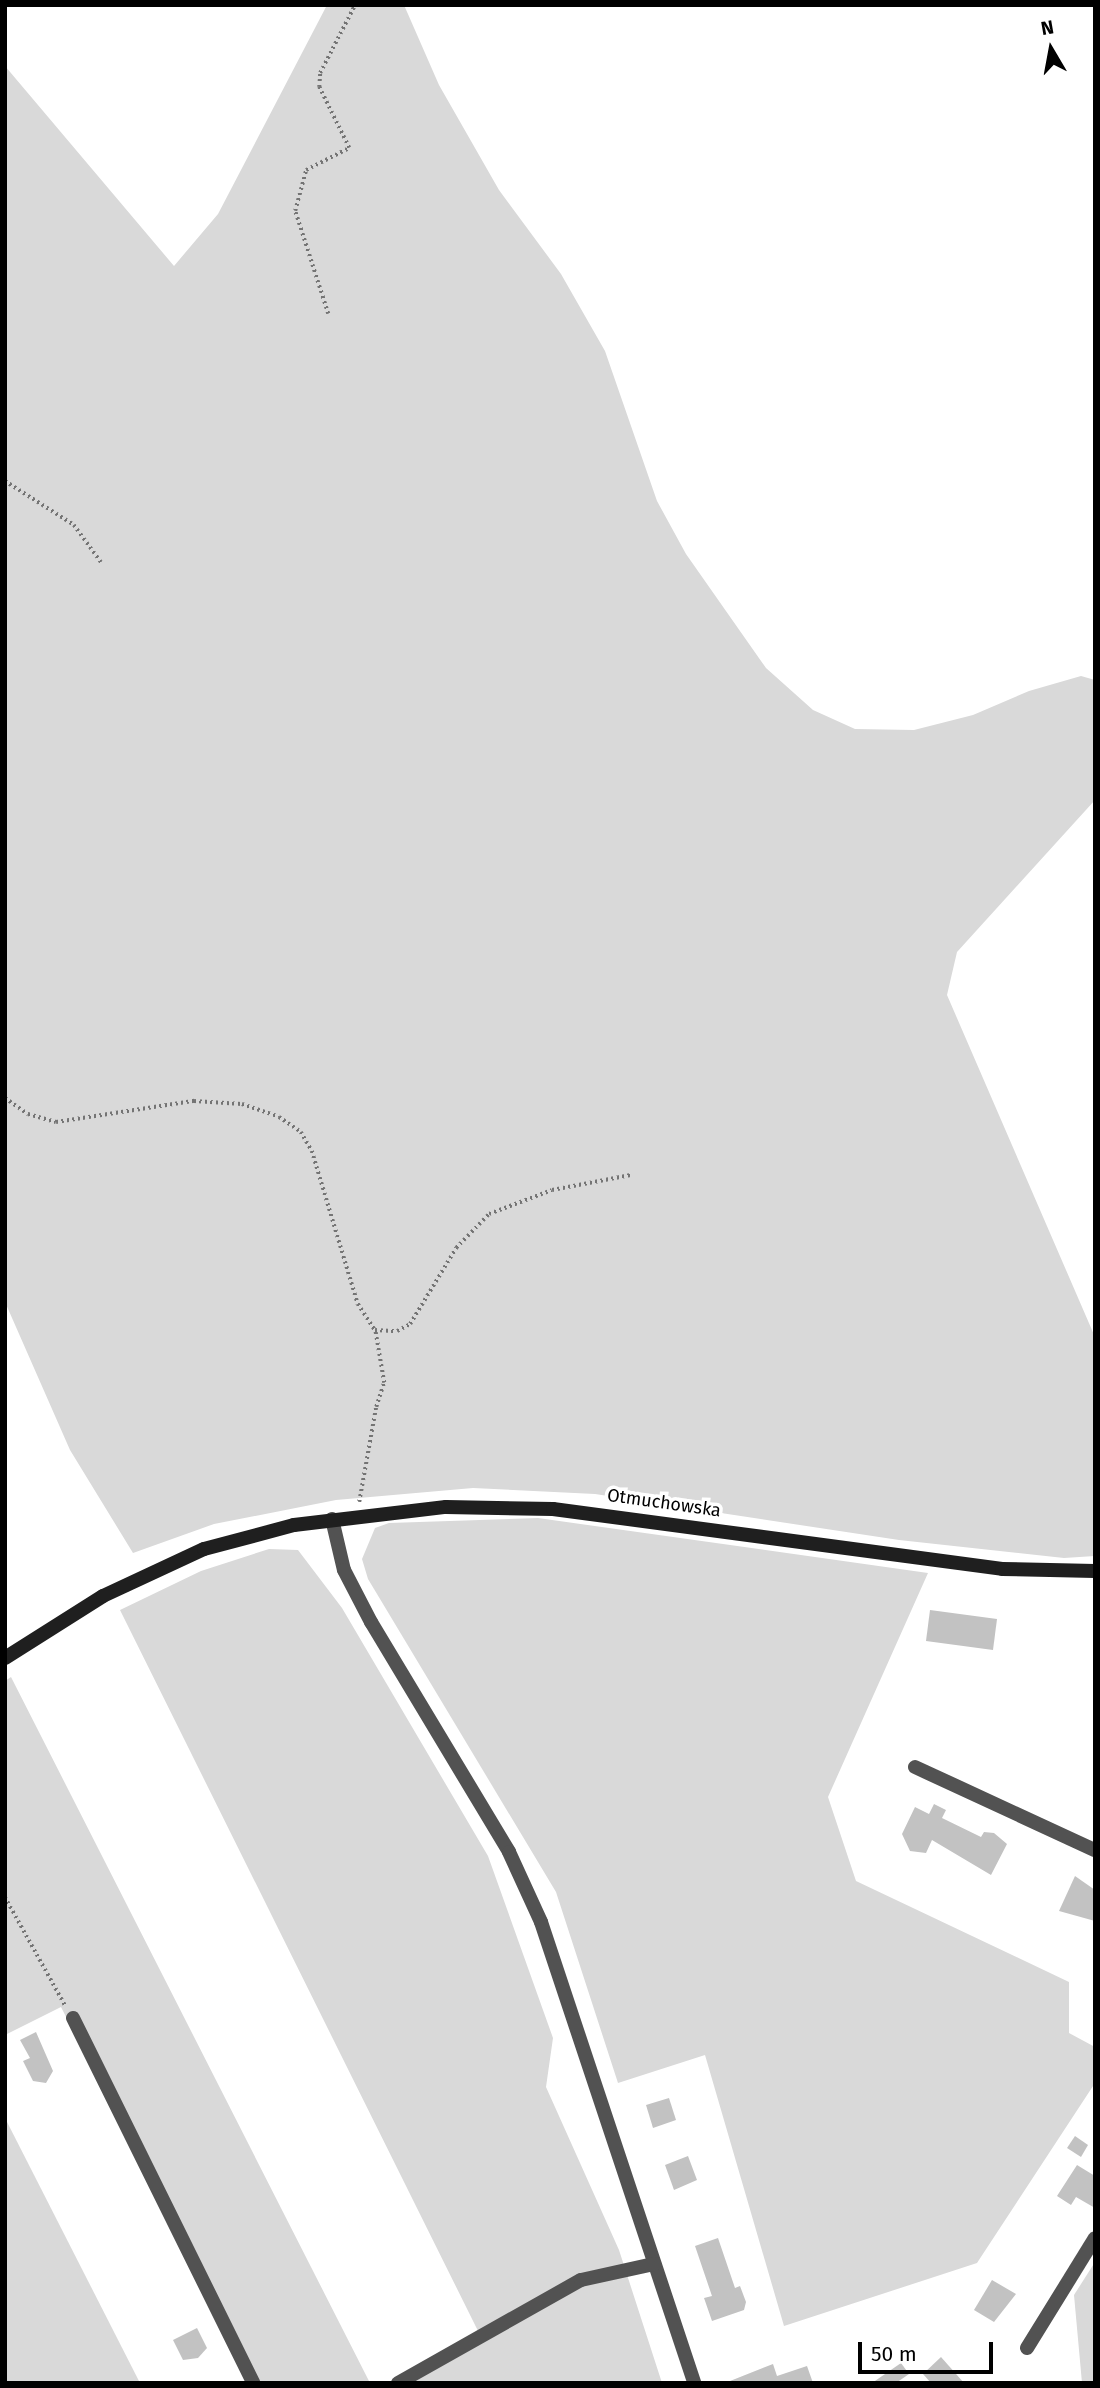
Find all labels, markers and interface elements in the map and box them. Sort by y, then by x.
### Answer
north arrow [1016,14,1086,84]
text: N [1039,15,1055,40]
street label: Otmuchowska [606,1484,722,1522]
scale bar [862,2328,997,2372]
text: 50 m [871,2341,917,2367]

